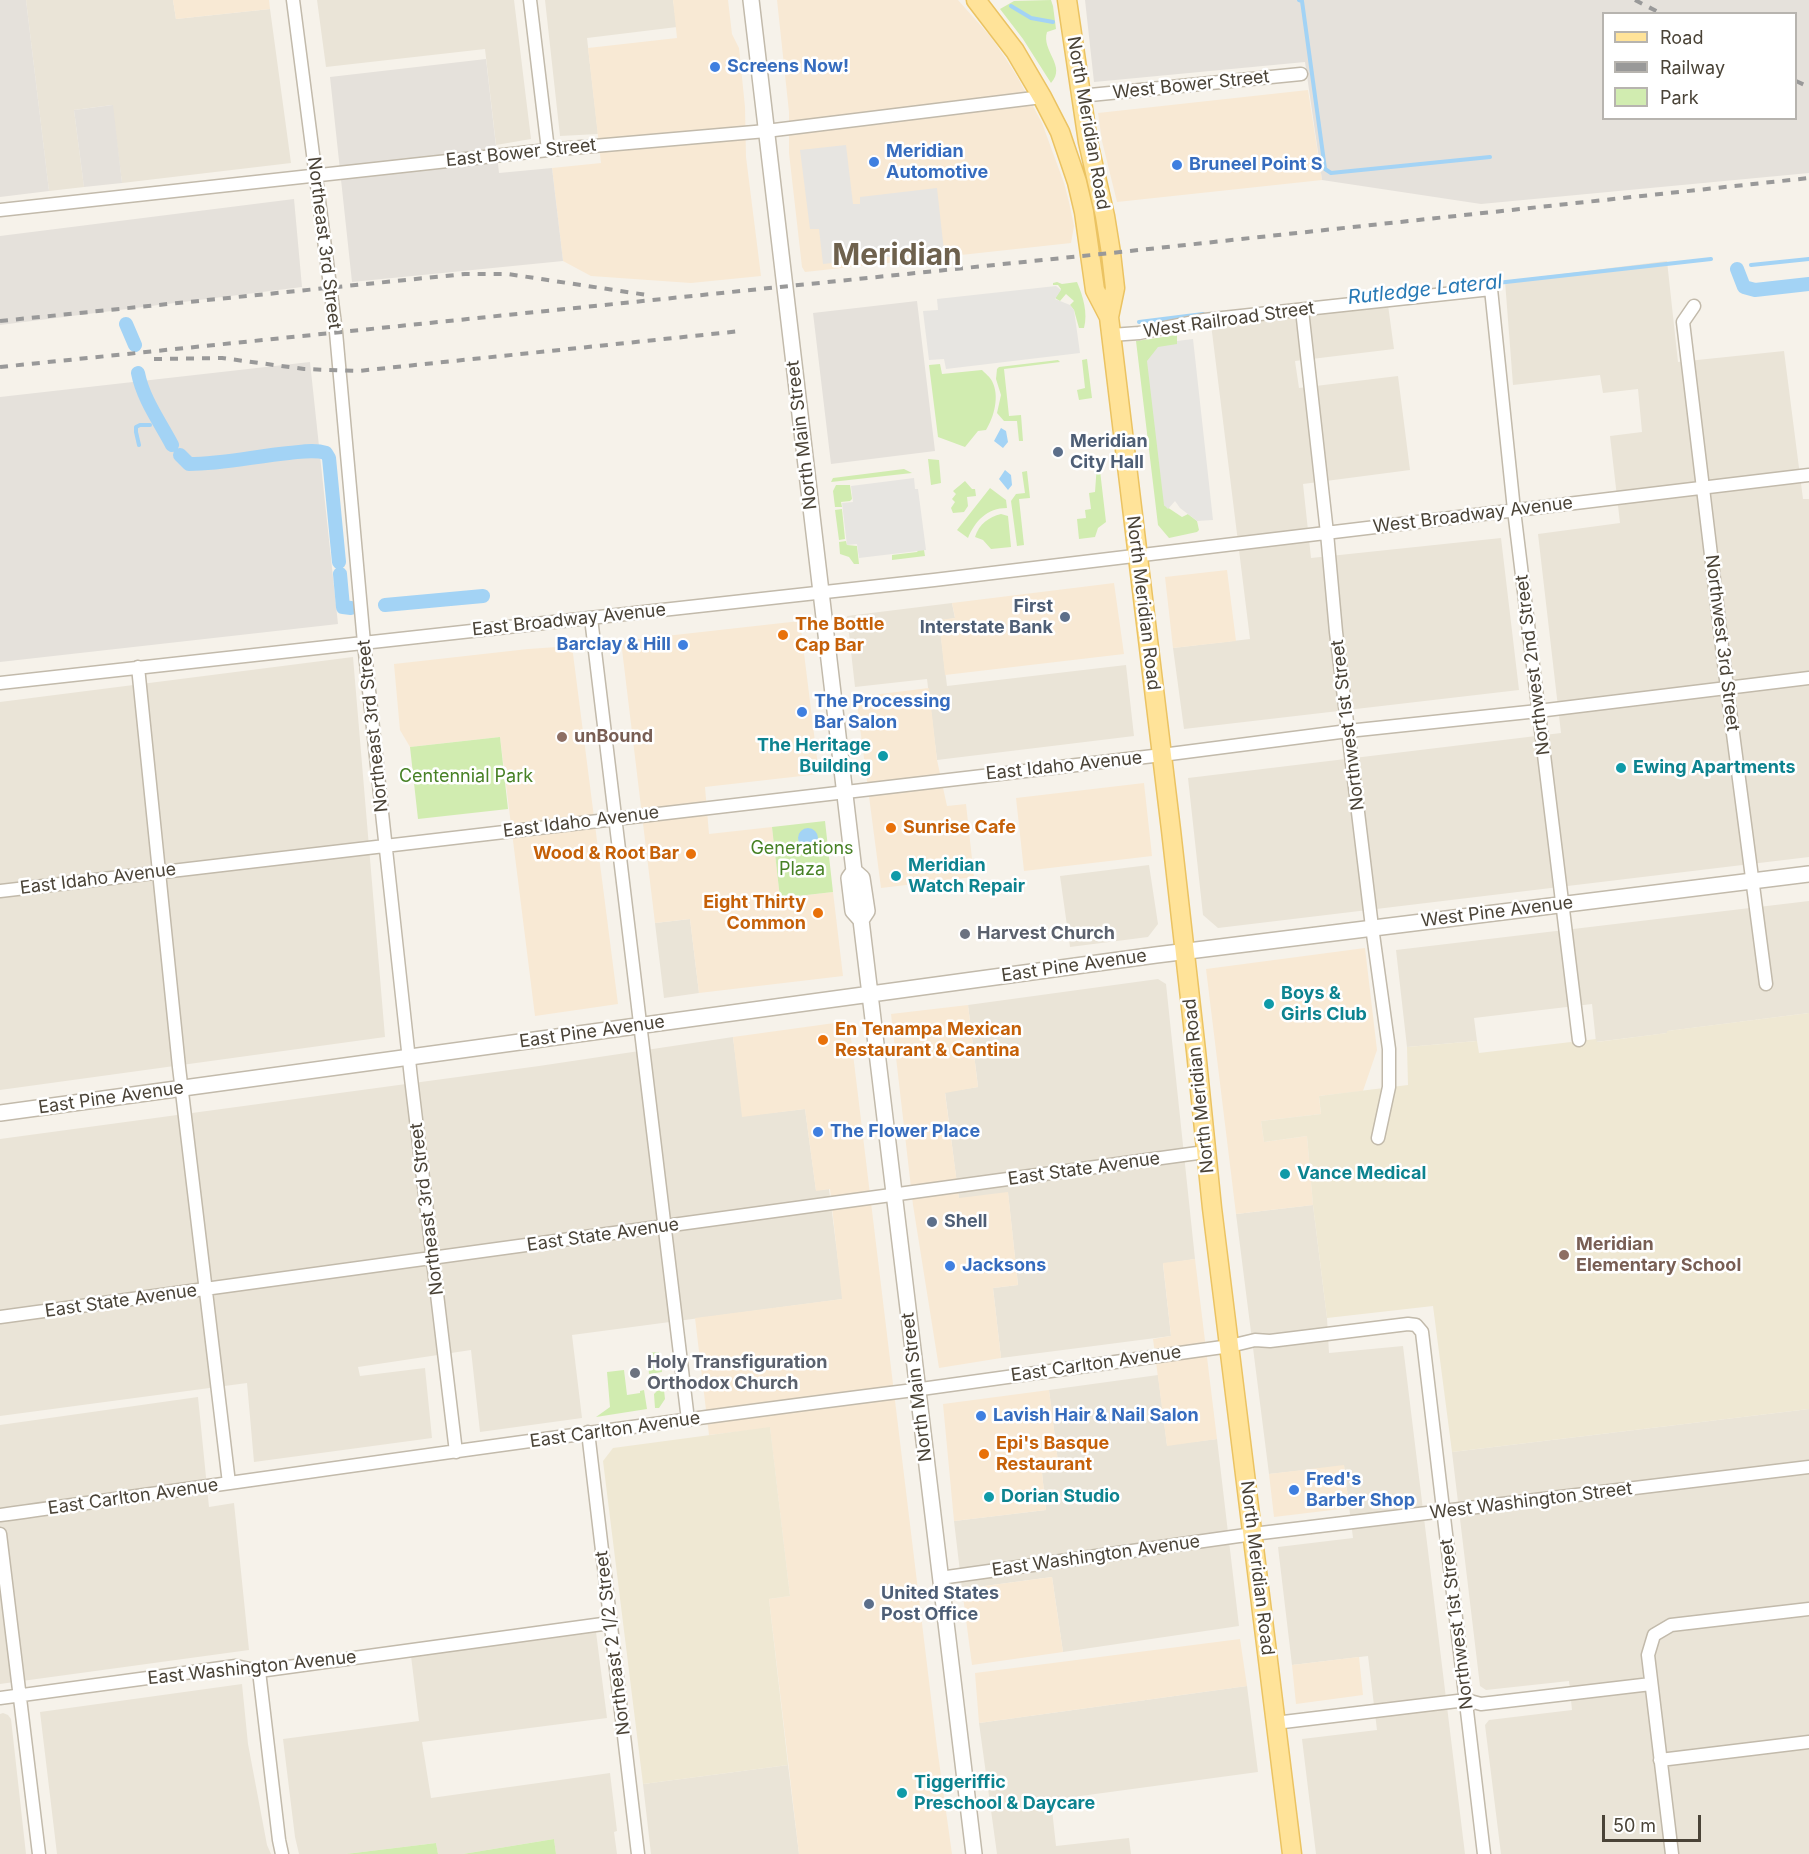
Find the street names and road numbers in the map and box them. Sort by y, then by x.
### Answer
street label: North Meridian Road [1062,35,1114,211]
street label: West Bower Street [1112,66,1270,104]
street label: East Bower Street [445,134,597,172]
street label: Northeast 3rd Street [303,156,345,330]
street label: West Railroad Street [1142,297,1316,343]
street label: North Main Street [782,359,822,511]
street label: West Broadway Avenue [1372,492,1574,538]
street label: North Meridian Road [1122,514,1164,692]
street label: Northwest 3rd Street [1700,553,1744,733]
street label: Northwest 2nd Street [1511,573,1555,757]
street label: East Broadway Avenue [471,599,667,641]
street label: Northwest 1st Street [1327,638,1369,812]
street label: Northeast 3rd Street [353,639,393,813]
street label: East Idaho Avenue [985,747,1143,785]
street label: East Idaho Avenue [502,802,660,842]
street label: East Idaho Avenue [19,859,177,899]
street label: West Pine Avenue [1420,892,1574,932]
street label: East Pine Avenue [1000,945,1148,987]
street label: North Meridian Road [1179,997,1219,1175]
street label: East Pine Avenue [518,1011,666,1053]
street label: East Pine Avenue [37,1077,185,1119]
street label: Northeast 3rd Street [406,1122,448,1296]
street label: East State Avenue [1006,1148,1162,1190]
street label: East State Avenue [525,1214,681,1256]
street label: East State Avenue [43,1280,199,1322]
street label: North Main Street [897,1311,937,1463]
street label: East Carlton Avenue [1009,1341,1183,1387]
street label: East Carlton Avenue [528,1407,702,1453]
street label: East Carlton Avenue [46,1474,220,1520]
street label: West Washington Street [1429,1478,1633,1524]
street label: North Meridian Road [1236,1479,1278,1657]
street label: East Washington Avenue [991,1531,1201,1581]
street label: Northwest 1st Street [1436,1537,1478,1711]
street label: Northeast 2 1/2 Street [591,1549,635,1737]
street label: East Washington Avenue [146,1646,358,1690]

